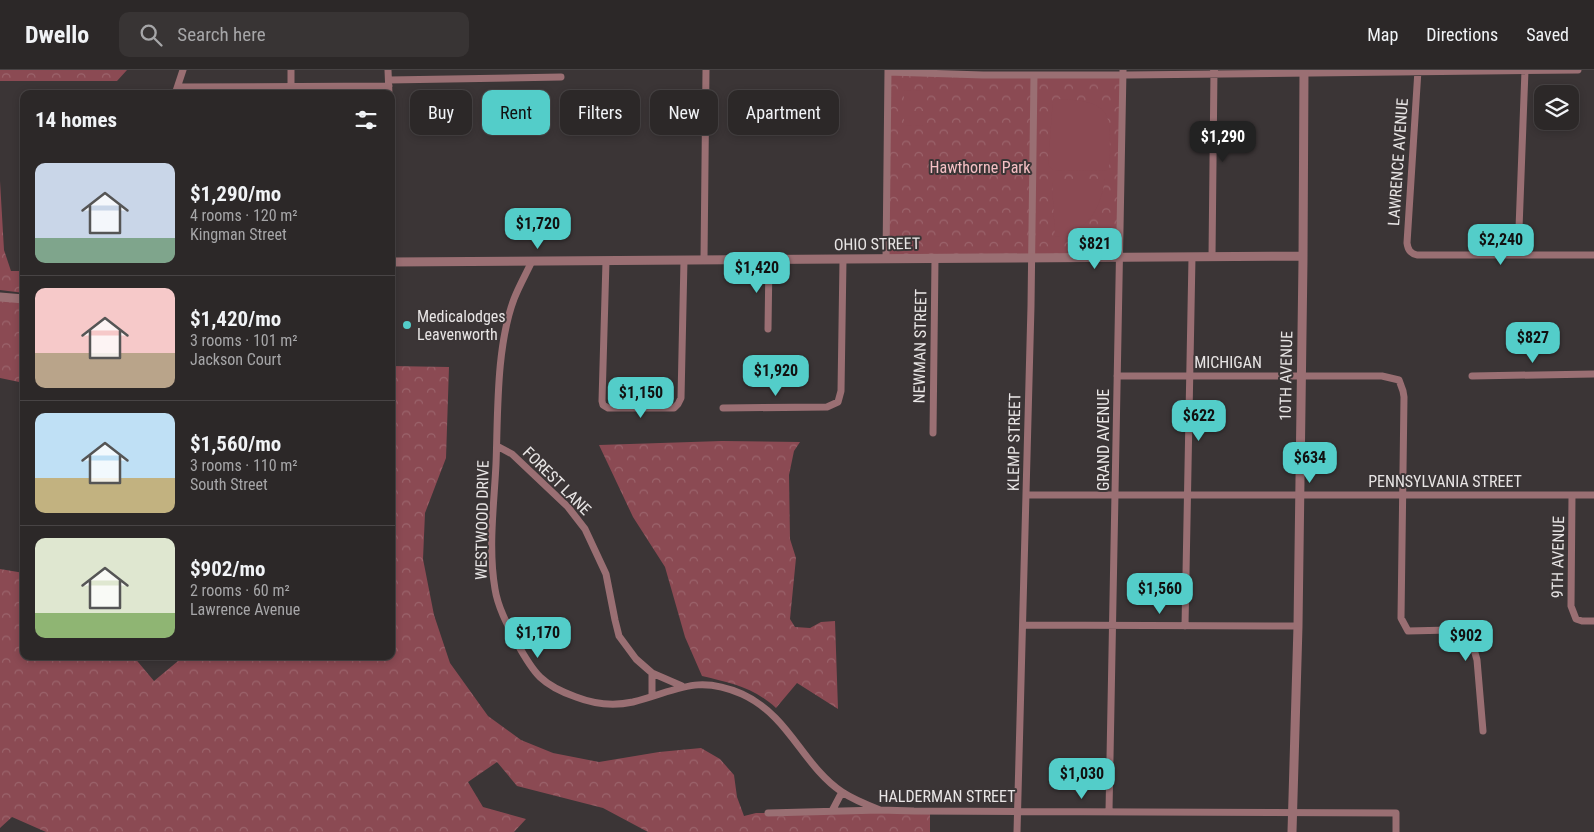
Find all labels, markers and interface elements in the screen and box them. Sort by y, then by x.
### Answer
search box [119,12,469,57]
text: Dwello [25,21,89,49]
icon: search [137,21,165,49]
text: Search here [177,23,266,46]
text: Map [1367,24,1398,45]
text: Directions [1426,24,1498,45]
text: Saved [1526,24,1569,45]
map controls [1534,85,1579,130]
button: layers [1534,85,1579,130]
chip: Buy [410,90,472,135]
chip: Rent [482,90,550,135]
chip: Filters [560,90,640,135]
chip: New [650,90,718,135]
chip: Apartment [728,90,839,135]
street label: LAWRENCE AVENUE [1384,97,1412,227]
icon: filters [352,106,380,134]
text: 14 homes [35,108,117,132]
pin: $1,290 [1182,121,1264,163]
text: $1,290 [1201,127,1245,146]
park label: Hawthorne Park [930,158,1031,177]
text: $1,290/mo [190,182,281,206]
icon: home [75,183,135,243]
text: 4 rooms · 120 m² [190,206,298,225]
pin: $1,720 [497,208,579,250]
text: $1,720 [516,214,560,233]
pin: $2,240 [1460,224,1542,266]
text: Kingman Street [190,225,287,244]
pin: $821 [1065,228,1125,270]
text: $2,240 [1479,230,1523,249]
street label: OHIO STREET [834,234,920,254]
text: $821 [1079,234,1111,253]
pin: $1,420 [716,252,798,294]
text: $1,420 [735,258,779,277]
street label: NEWMAN STREET [910,289,930,403]
text: $1,420/mo [190,307,281,331]
place label: Medicalodges Leavenworth [417,307,506,344]
icon: home [75,308,135,368]
marker: Medicalodges Leavenworth [401,319,413,331]
pin: $827 [1503,322,1563,364]
text: $827 [1517,328,1549,347]
text: 3 rooms · 101 m² [190,331,298,350]
street label: 10TH AVENUE [1276,331,1296,421]
text: Jackson Court [190,350,282,369]
street label: MICHIGAN [1194,353,1262,372]
pin: $1,920 [735,354,817,397]
text: $1,920 [754,361,798,380]
pin: $1,150 [600,376,682,419]
text: $1,150 [619,383,663,402]
street label: GRAND AVENUE [1094,389,1113,491]
street label: KLEMP STREET [1004,393,1024,491]
pin: $622 [1169,400,1229,442]
text: $622 [1183,406,1215,425]
text: $1,560/mo [190,432,281,456]
icon: home [75,433,135,493]
pin: $634 [1280,442,1340,484]
street label: FOREST LANE [519,443,595,519]
text: $634 [1294,448,1326,467]
text: 3 rooms · 110 m² [190,456,298,475]
street label: WESTWOOD DRIVE [471,460,493,580]
street label: PENNSYLVANIA STREET [1368,472,1522,491]
text: South Street [190,475,268,494]
street label: 9TH AVENUE [1548,516,1568,598]
text: $902/mo [190,557,265,581]
icon: home [75,558,135,618]
pin: $1,560 [1119,572,1201,615]
text: $1,560 [1138,579,1182,598]
text: 2 rooms · 60 m² [190,581,290,600]
text: Lawrence Avenue [190,600,300,619]
pin: $1,170 [497,616,579,659]
pin: $902 [1436,620,1496,662]
text: $1,170 [516,623,560,642]
text: $902 [1450,626,1482,645]
pin: $1,030 [1041,758,1123,800]
text: $1,030 [1060,764,1104,783]
street label: HALDERMAN STREET [878,787,1016,806]

